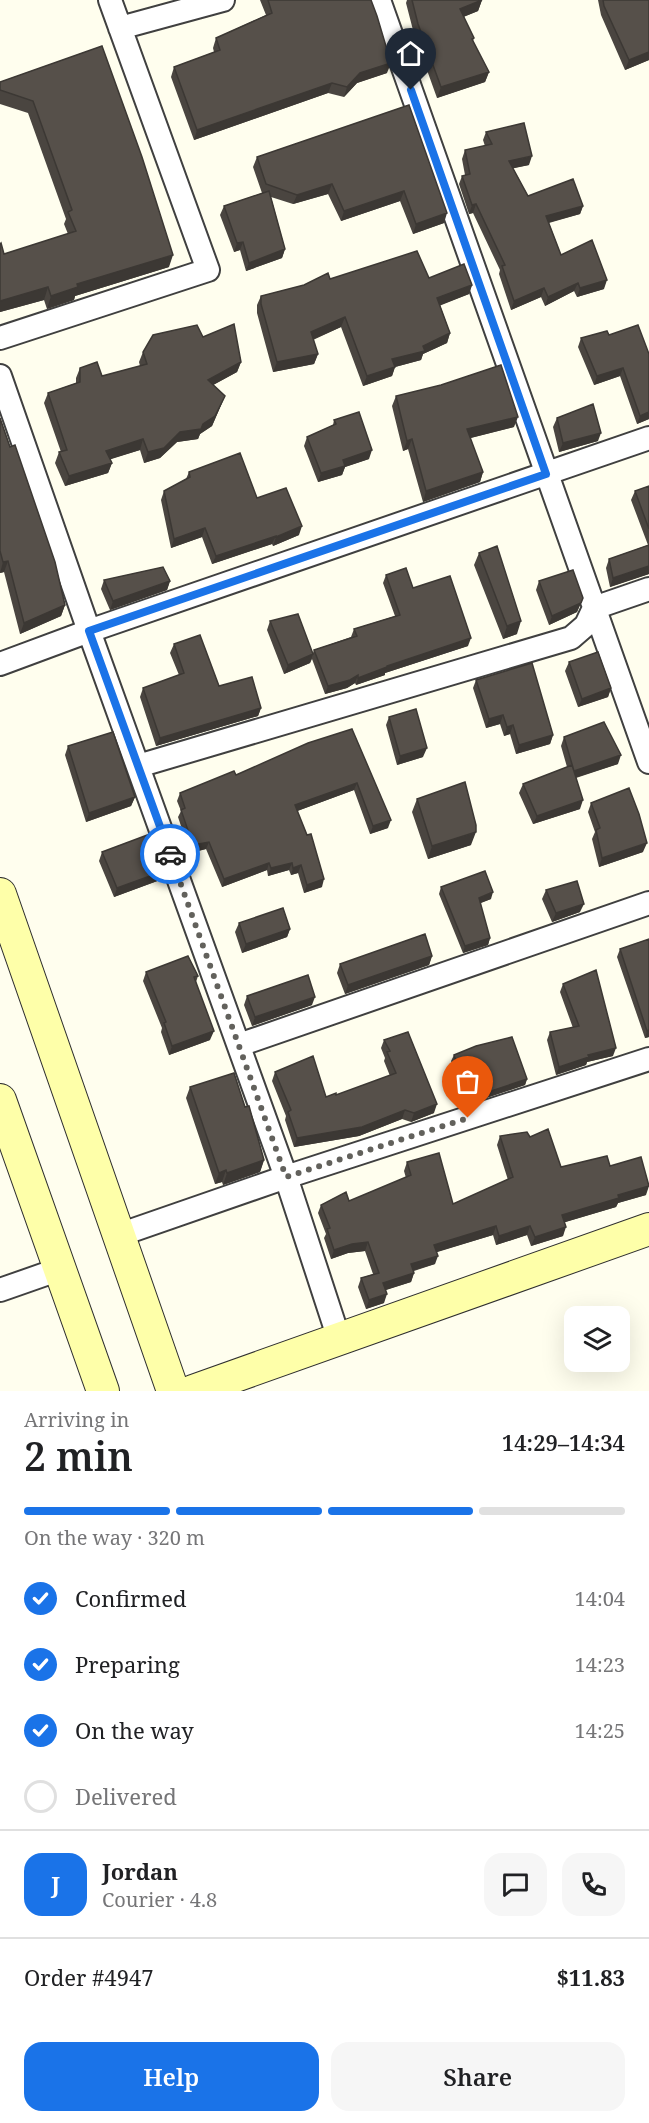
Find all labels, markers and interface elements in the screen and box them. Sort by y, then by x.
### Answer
pin [385,28,436,90]
icon: home [394,37,427,70]
courier [140,824,200,884]
icon: car [154,838,187,871]
pin [442,1056,493,1118]
icon: bag [451,1065,484,1098]
map controls [564,1306,630,1372]
button: layers [564,1306,630,1372]
text: Arriving in [24,1406,129,1433]
text: 14:29–14:34 [502,1427,625,1457]
text: 2 min [24,1429,133,1482]
text: On the way · 320 m [24,1524,205,1551]
icon: check [24,1582,57,1615]
text: Confirmed [75,1583,186,1613]
text: 14:04 [575,1585,625,1612]
icon: check [24,1648,57,1681]
text: Preparing [75,1649,180,1679]
text: 14:23 [575,1651,625,1678]
icon: check [24,1714,57,1747]
text: On the way [75,1715,194,1745]
text: 14:25 [575,1717,625,1744]
text: Delivered [75,1781,177,1811]
button: chat [484,1853,547,1916]
button: phone [562,1853,625,1916]
text: Jordan [102,1856,178,1886]
text: J [51,1869,60,1899]
text: Courier · 4.8 [102,1886,217,1913]
text: Order #4947 [24,1962,154,1992]
text: $11.83 [556,1962,625,1992]
button: Help [24,2042,319,2111]
button: Share [331,2042,625,2111]

